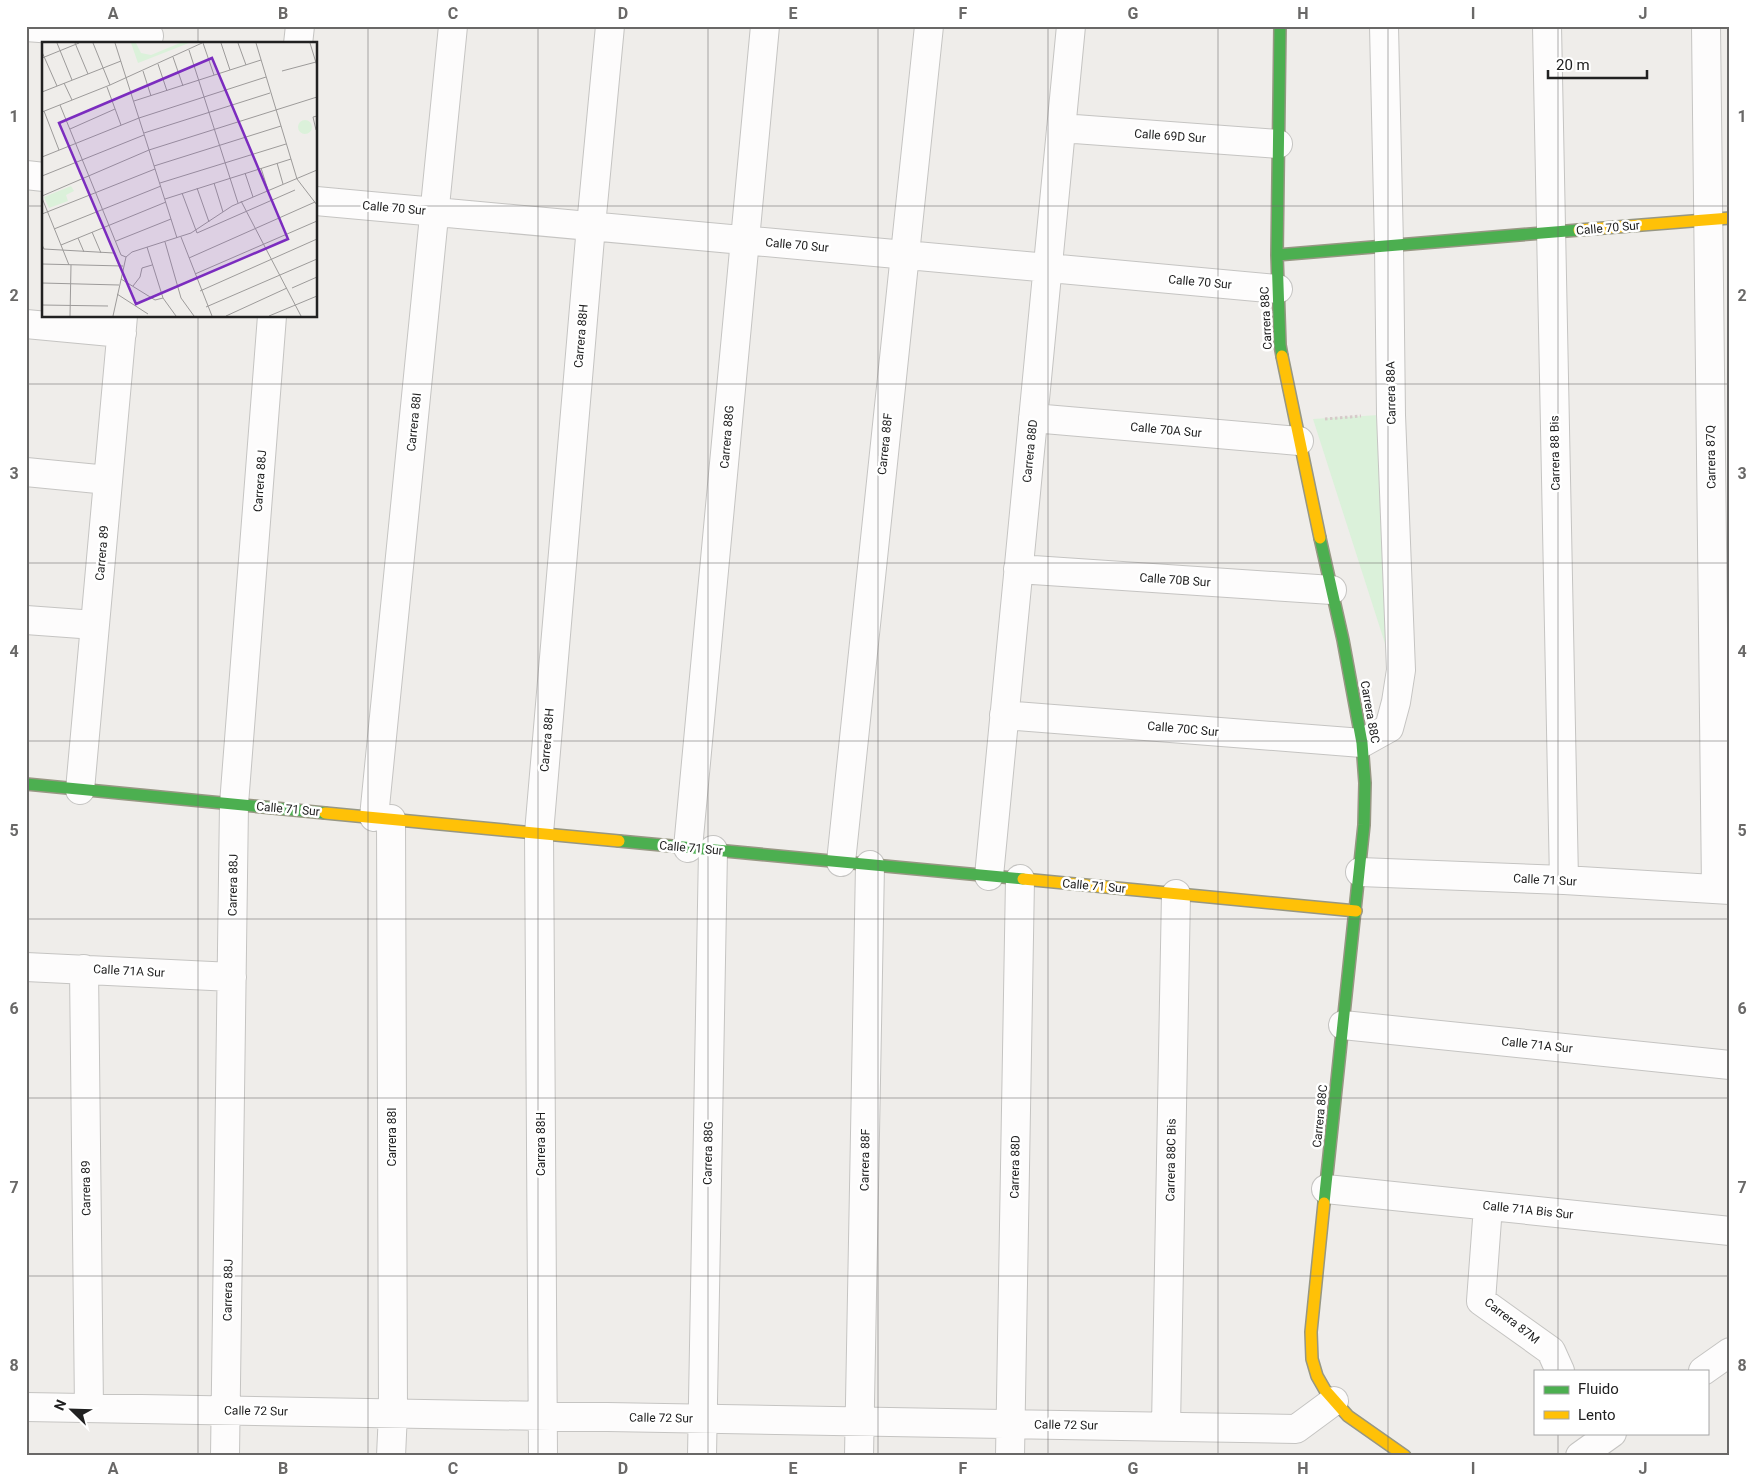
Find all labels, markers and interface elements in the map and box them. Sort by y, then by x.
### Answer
text: A [108,4,119,23]
text: B [278,4,288,23]
text: C [448,4,458,23]
text: D [618,4,628,23]
text: E [789,4,798,23]
text: F [959,4,968,23]
text: G [1128,4,1139,23]
text: H [1297,4,1309,23]
text: I [1471,4,1475,23]
text: J [1639,4,1647,23]
inset map [42,42,318,318]
scale bar [1548,48,1647,80]
text: 20 m [1556,56,1590,74]
text: 1 [9,107,19,126]
text: 1 [1737,107,1747,126]
street label: Calle 69D Sur [1134,127,1206,145]
street label: Calle 70 Sur [362,198,426,218]
street label: Calle 70 Sur [1576,218,1640,238]
street label: Calle 70 Sur [765,235,829,255]
street label: Calle 70 Sur [1168,272,1232,292]
text: 2 [9,286,19,305]
street label: Carrera 88C [1257,286,1275,350]
text: 2 [1737,286,1747,305]
street label: Carrera 88H [571,303,591,369]
street label: Carrera 88A [1383,361,1399,425]
street label: Carrera 88I [404,392,424,452]
street label: Carrera 88G [717,405,737,469]
street label: Carrera 88F [875,412,895,476]
street label: Carrera 88 Bis [1547,415,1563,491]
street label: Carrera 88D [1020,419,1040,483]
street label: Calle 70A Sur [1130,420,1202,440]
street label: Carrera 87Q [1703,425,1719,489]
street label: Carrera 88J [251,450,269,512]
text: 3 [9,464,19,483]
text: 3 [1737,464,1747,483]
street label: Carrera 89 [93,525,111,581]
street label: Calle 70B Sur [1139,571,1211,589]
text: 4 [9,642,19,661]
text: 4 [1737,642,1747,661]
street label: Carrera 88C [1358,680,1382,745]
street label: Carrera 88H [537,707,557,773]
street label: Calle 70C Sur [1147,719,1219,739]
street label: Calle 71 Sur [256,799,320,819]
text: 5 [9,821,19,840]
text: 5 [1737,821,1747,840]
street label: Calle 71 Sur [659,838,723,858]
street label: Carrera 88J [225,854,241,916]
street label: Calle 71 Sur [1513,871,1577,889]
street label: Calle 71 Sur [1062,876,1126,896]
street label: Calle 71A Sur [93,962,165,980]
text: 6 [9,999,19,1018]
text: 6 [1737,999,1747,1018]
street label: Calle 71A Sur [1501,1034,1573,1056]
street label: Carrera 88C [1310,1084,1330,1148]
street label: Carrera 88I [385,1108,399,1166]
street label: Carrera 88H [534,1112,548,1176]
street label: Carrera 88C Bis [1163,1118,1179,1202]
street label: Carrera 88G [700,1121,716,1185]
street label: Carrera 88F [857,1128,873,1191]
street label: Carrera 88D [1007,1135,1023,1199]
street label: Carrera 89 [79,1160,93,1216]
text: 7 [9,1178,19,1197]
text: 7 [1737,1178,1747,1197]
street label: Calle 71A Bis Sur [1482,1198,1574,1222]
street label: Carrera 88J [220,1259,236,1321]
street label: Carrera 87M [1482,1295,1542,1347]
text: 8 [9,1356,19,1375]
text: 8 [1737,1356,1747,1375]
legend [1534,1370,1708,1434]
text: Fluido [1578,1380,1619,1398]
north arrow [48,1384,98,1434]
text: N [51,1397,69,1413]
street label: Calle 72 Sur [224,1403,288,1419]
text: Lento [1578,1406,1616,1424]
street label: Calle 72 Sur [629,1410,693,1426]
street label: Calle 72 Sur [1034,1417,1098,1433]
text: A [108,1459,119,1478]
text: B [278,1459,288,1478]
text: C [448,1459,458,1478]
text: D [618,1459,628,1478]
text: E [789,1459,798,1478]
text: F [959,1459,968,1478]
text: G [1128,1459,1139,1478]
text: H [1297,1459,1309,1478]
text: I [1471,1459,1475,1478]
text: J [1639,1459,1647,1478]

